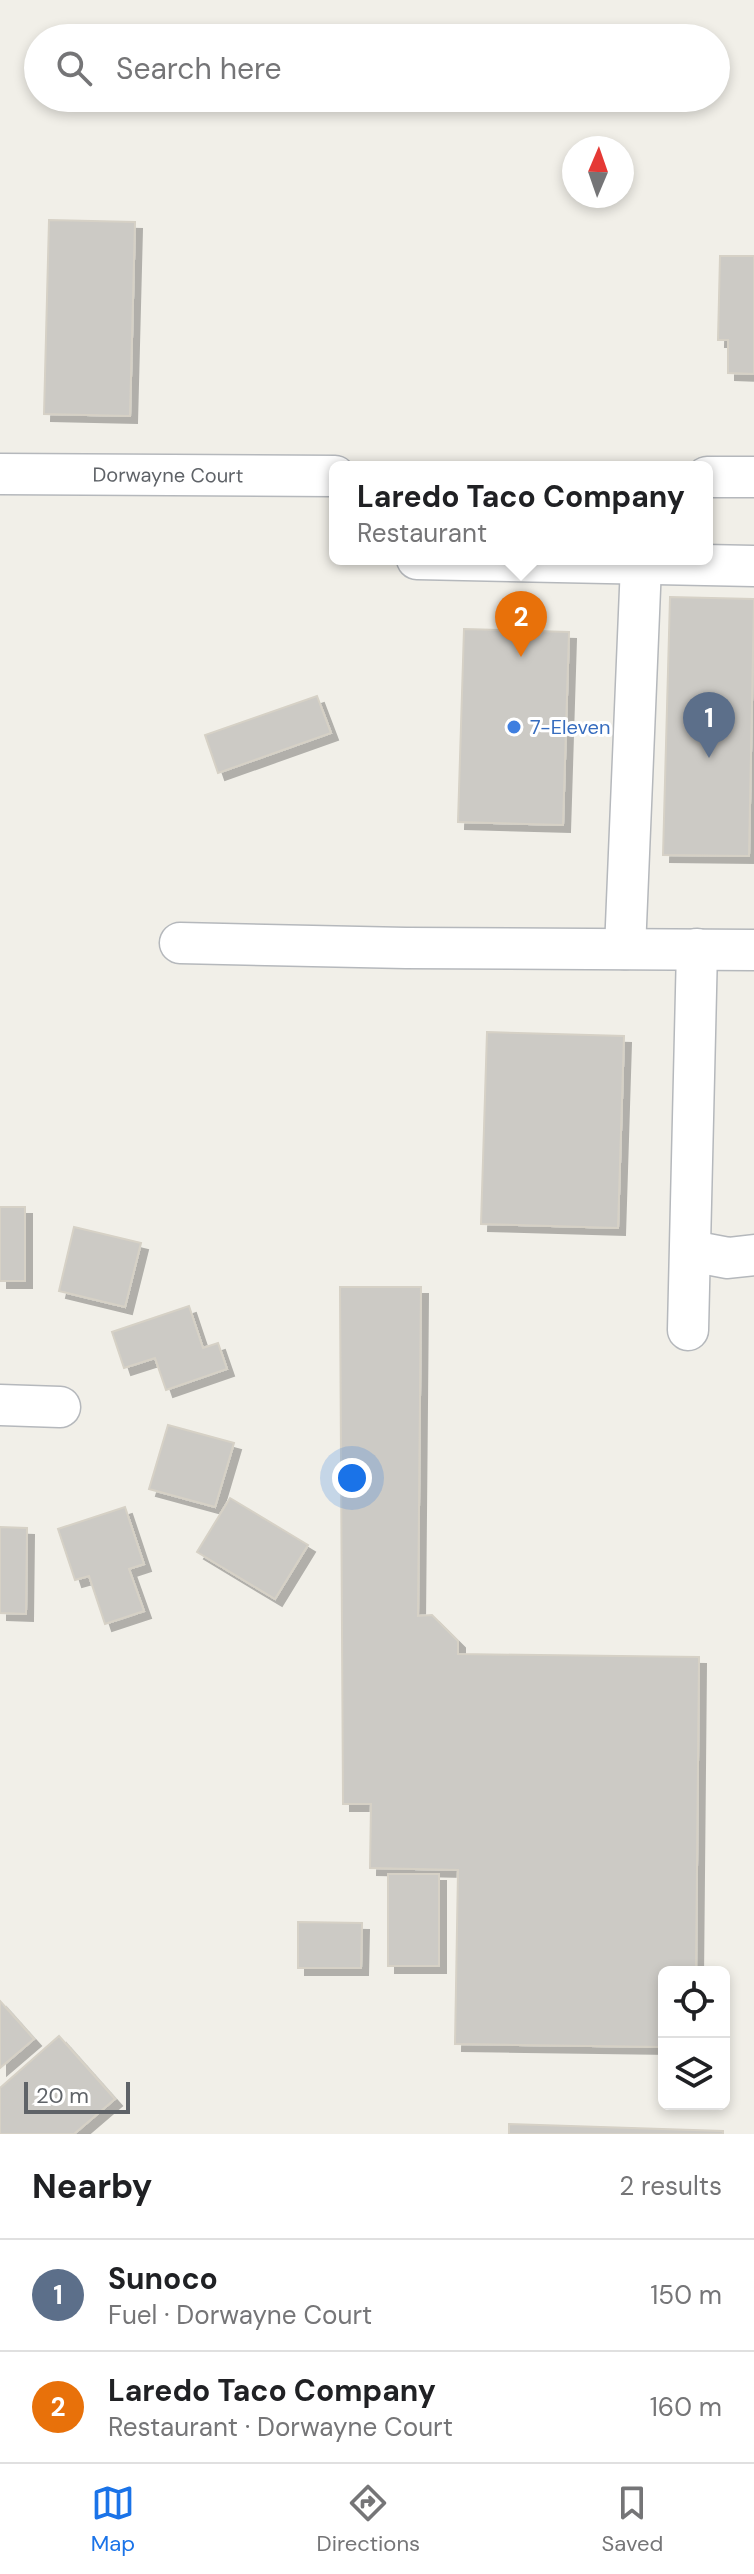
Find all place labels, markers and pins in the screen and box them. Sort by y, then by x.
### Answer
pin: 2 [495,591,547,657]
pin: 1 [683,692,735,758]
place label: 7-Eleven [530,714,610,740]
marker: 7-Eleven [505,718,523,736]

